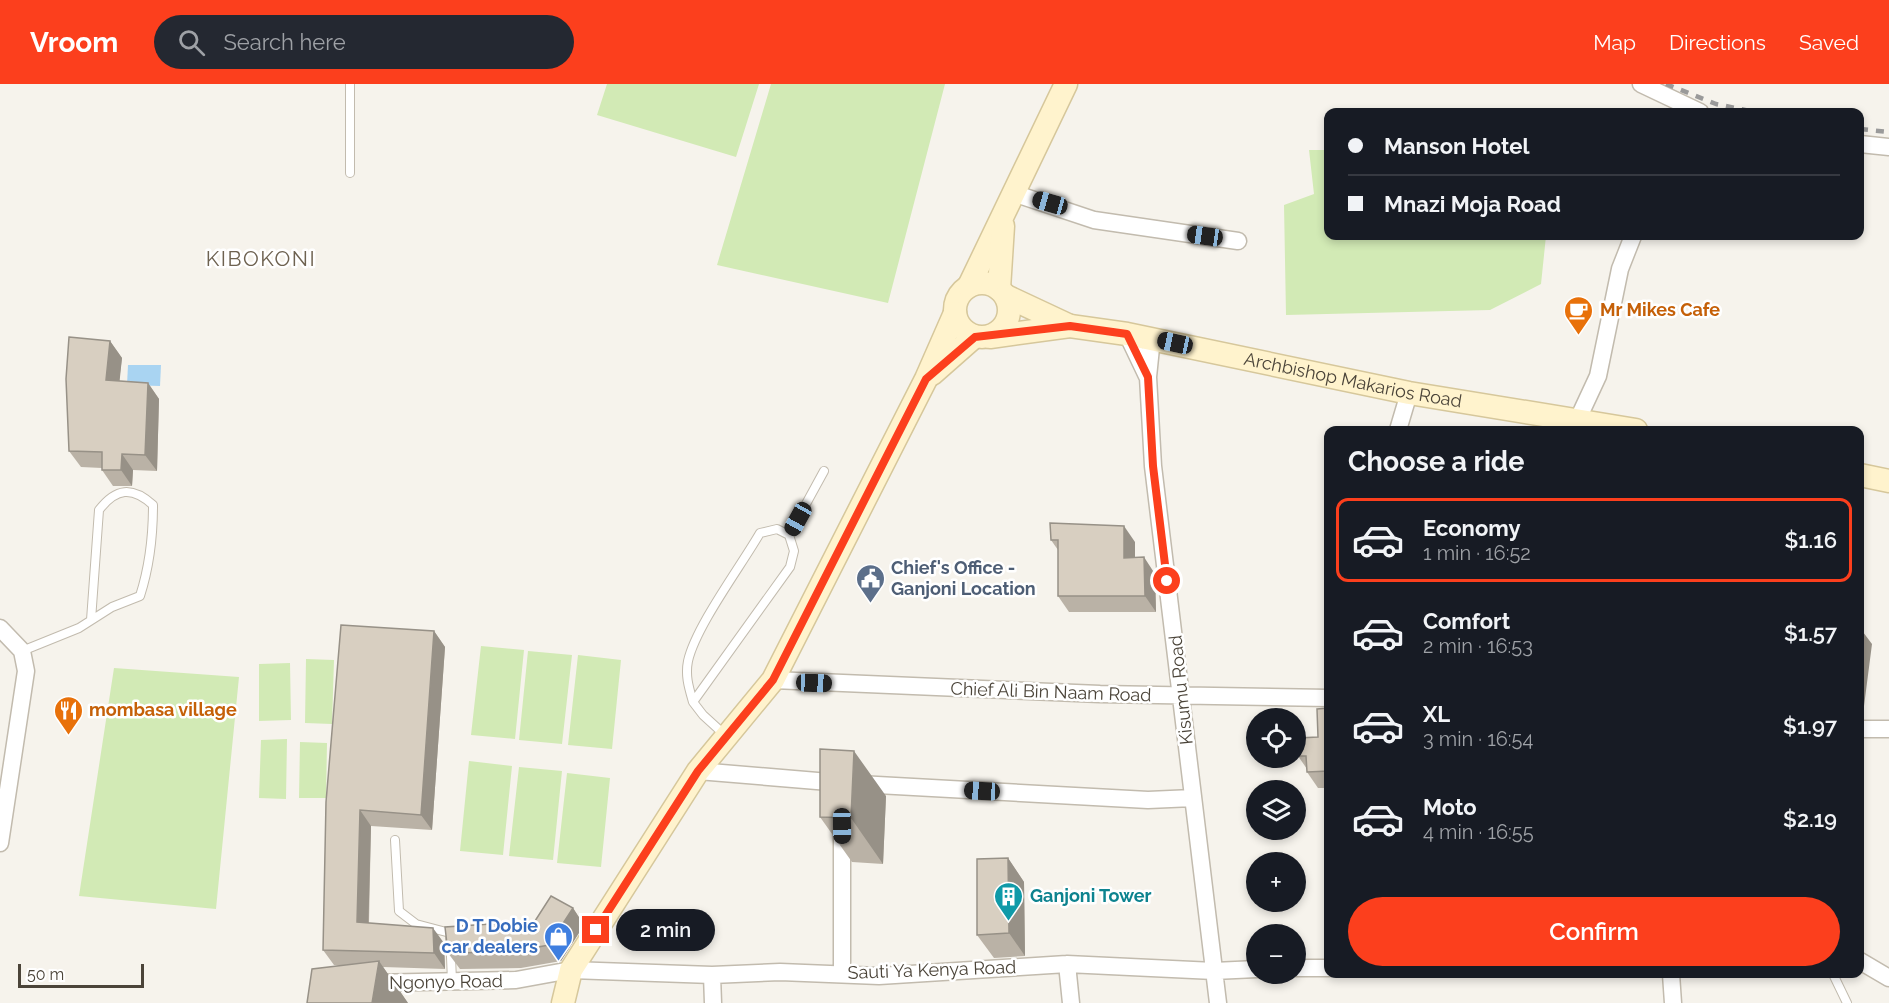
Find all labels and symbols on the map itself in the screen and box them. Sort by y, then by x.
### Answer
car [1030,189,1070,217]
car [1186,225,1224,247]
district label: KIBOKONI [206,246,316,271]
cafe icon: Mr Mikes Cafe [1563,294,1595,336]
place label: Mr Mikes Cafe [1600,299,1720,320]
car [1156,330,1194,356]
street label: Archbishop Makarios Road [1242,348,1463,411]
car [781,499,815,539]
place label: Chief's Office - Ganjoni Location [891,557,1036,599]
public building icon: Chief's Office - Ganjoni Location [854,562,886,604]
route start [1153,567,1180,594]
street label: Kisumu Road [1164,634,1197,746]
car [796,673,832,693]
street label: Chief Ali Bin Naam Road [950,677,1152,706]
restaurant icon: mombasa village [52,694,84,736]
place label: mombasa village [89,699,237,720]
car [964,781,1000,801]
car [833,808,851,844]
building icon: Ganjoni Tower [993,880,1025,922]
place label: Ganjoni Tower [1030,885,1152,906]
callout: 2 min [617,909,716,951]
place label: D T Dobie car dealers [442,915,538,957]
route end [582,916,609,943]
shop icon: D T Dobie car dealers [543,920,575,962]
street label: Sauti Ya Kenya Road [847,956,1017,983]
scale bar [18,961,144,988]
street label: Ngonyo Road [389,970,503,993]

